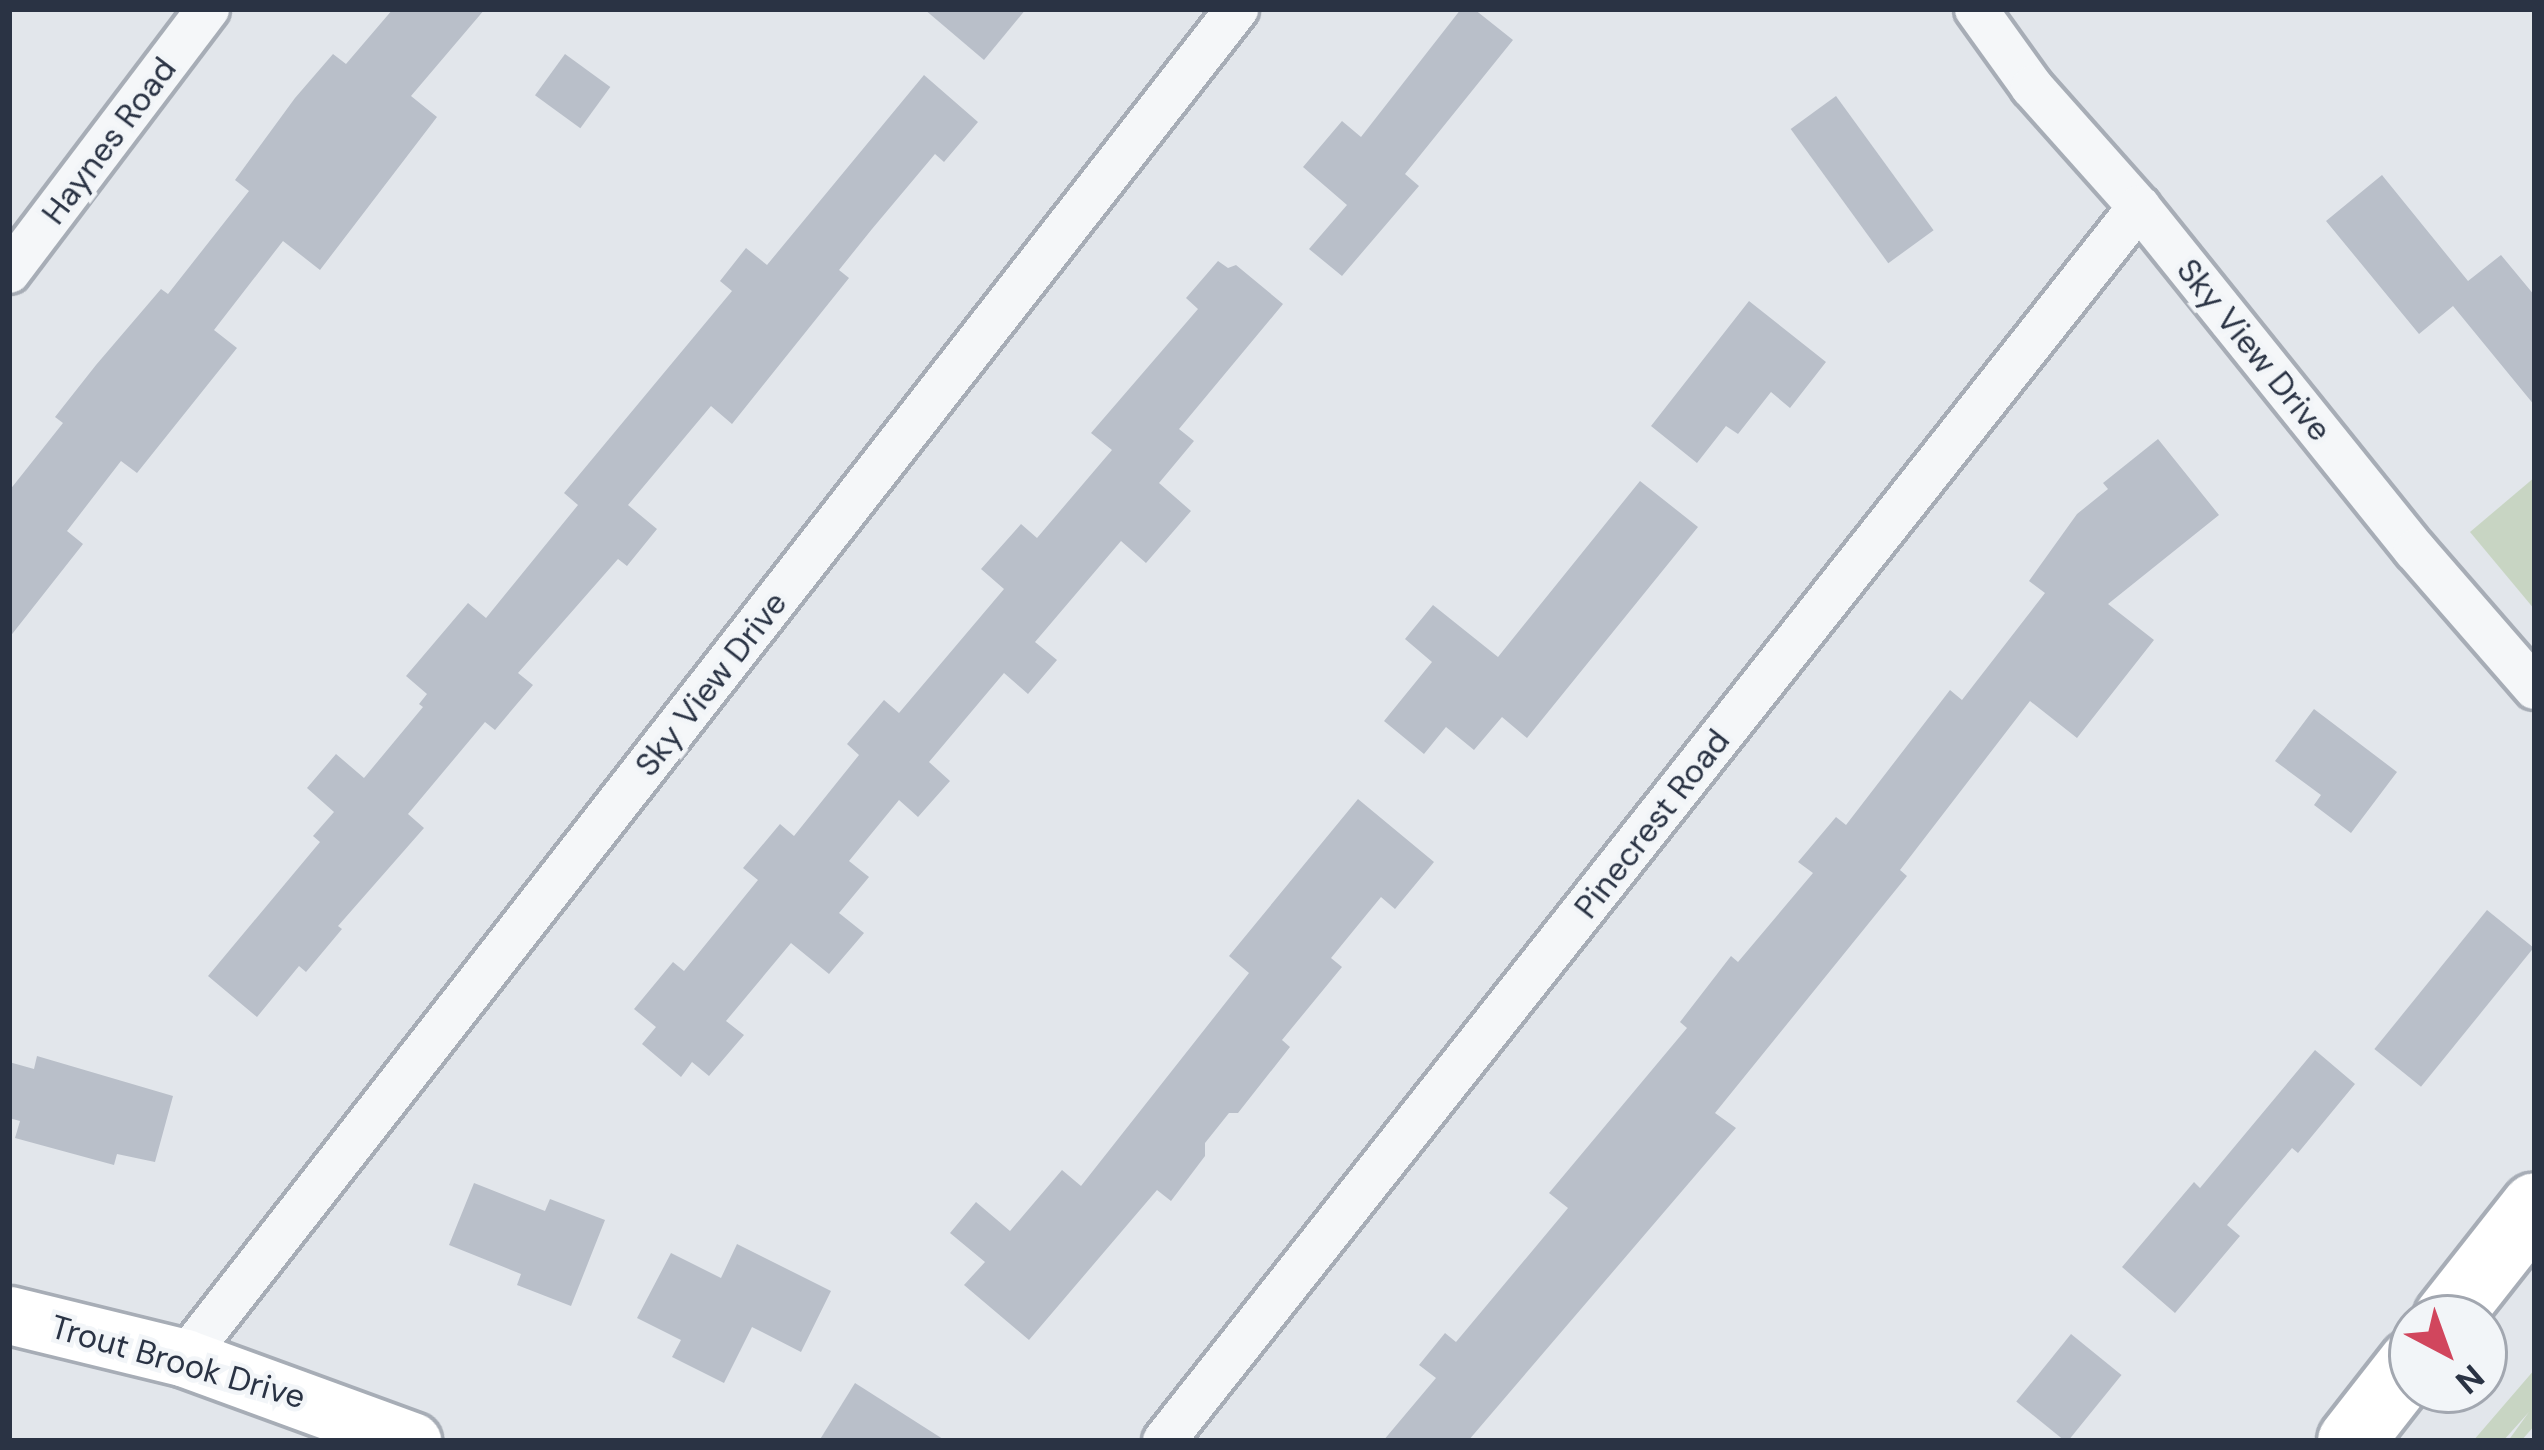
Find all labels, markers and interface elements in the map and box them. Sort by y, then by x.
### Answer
street label: Haynes Road [34,50,184,232]
street label: Sky View Drive [2168,251,2340,449]
street label: Sky View Drive [627,584,795,784]
street label: Pinecrest Road [1566,722,1738,926]
north arrow [2388,1294,2508,1414]
street label: Trout Brook Drive [46,1307,310,1417]
text: N [2447,1355,2493,1403]

